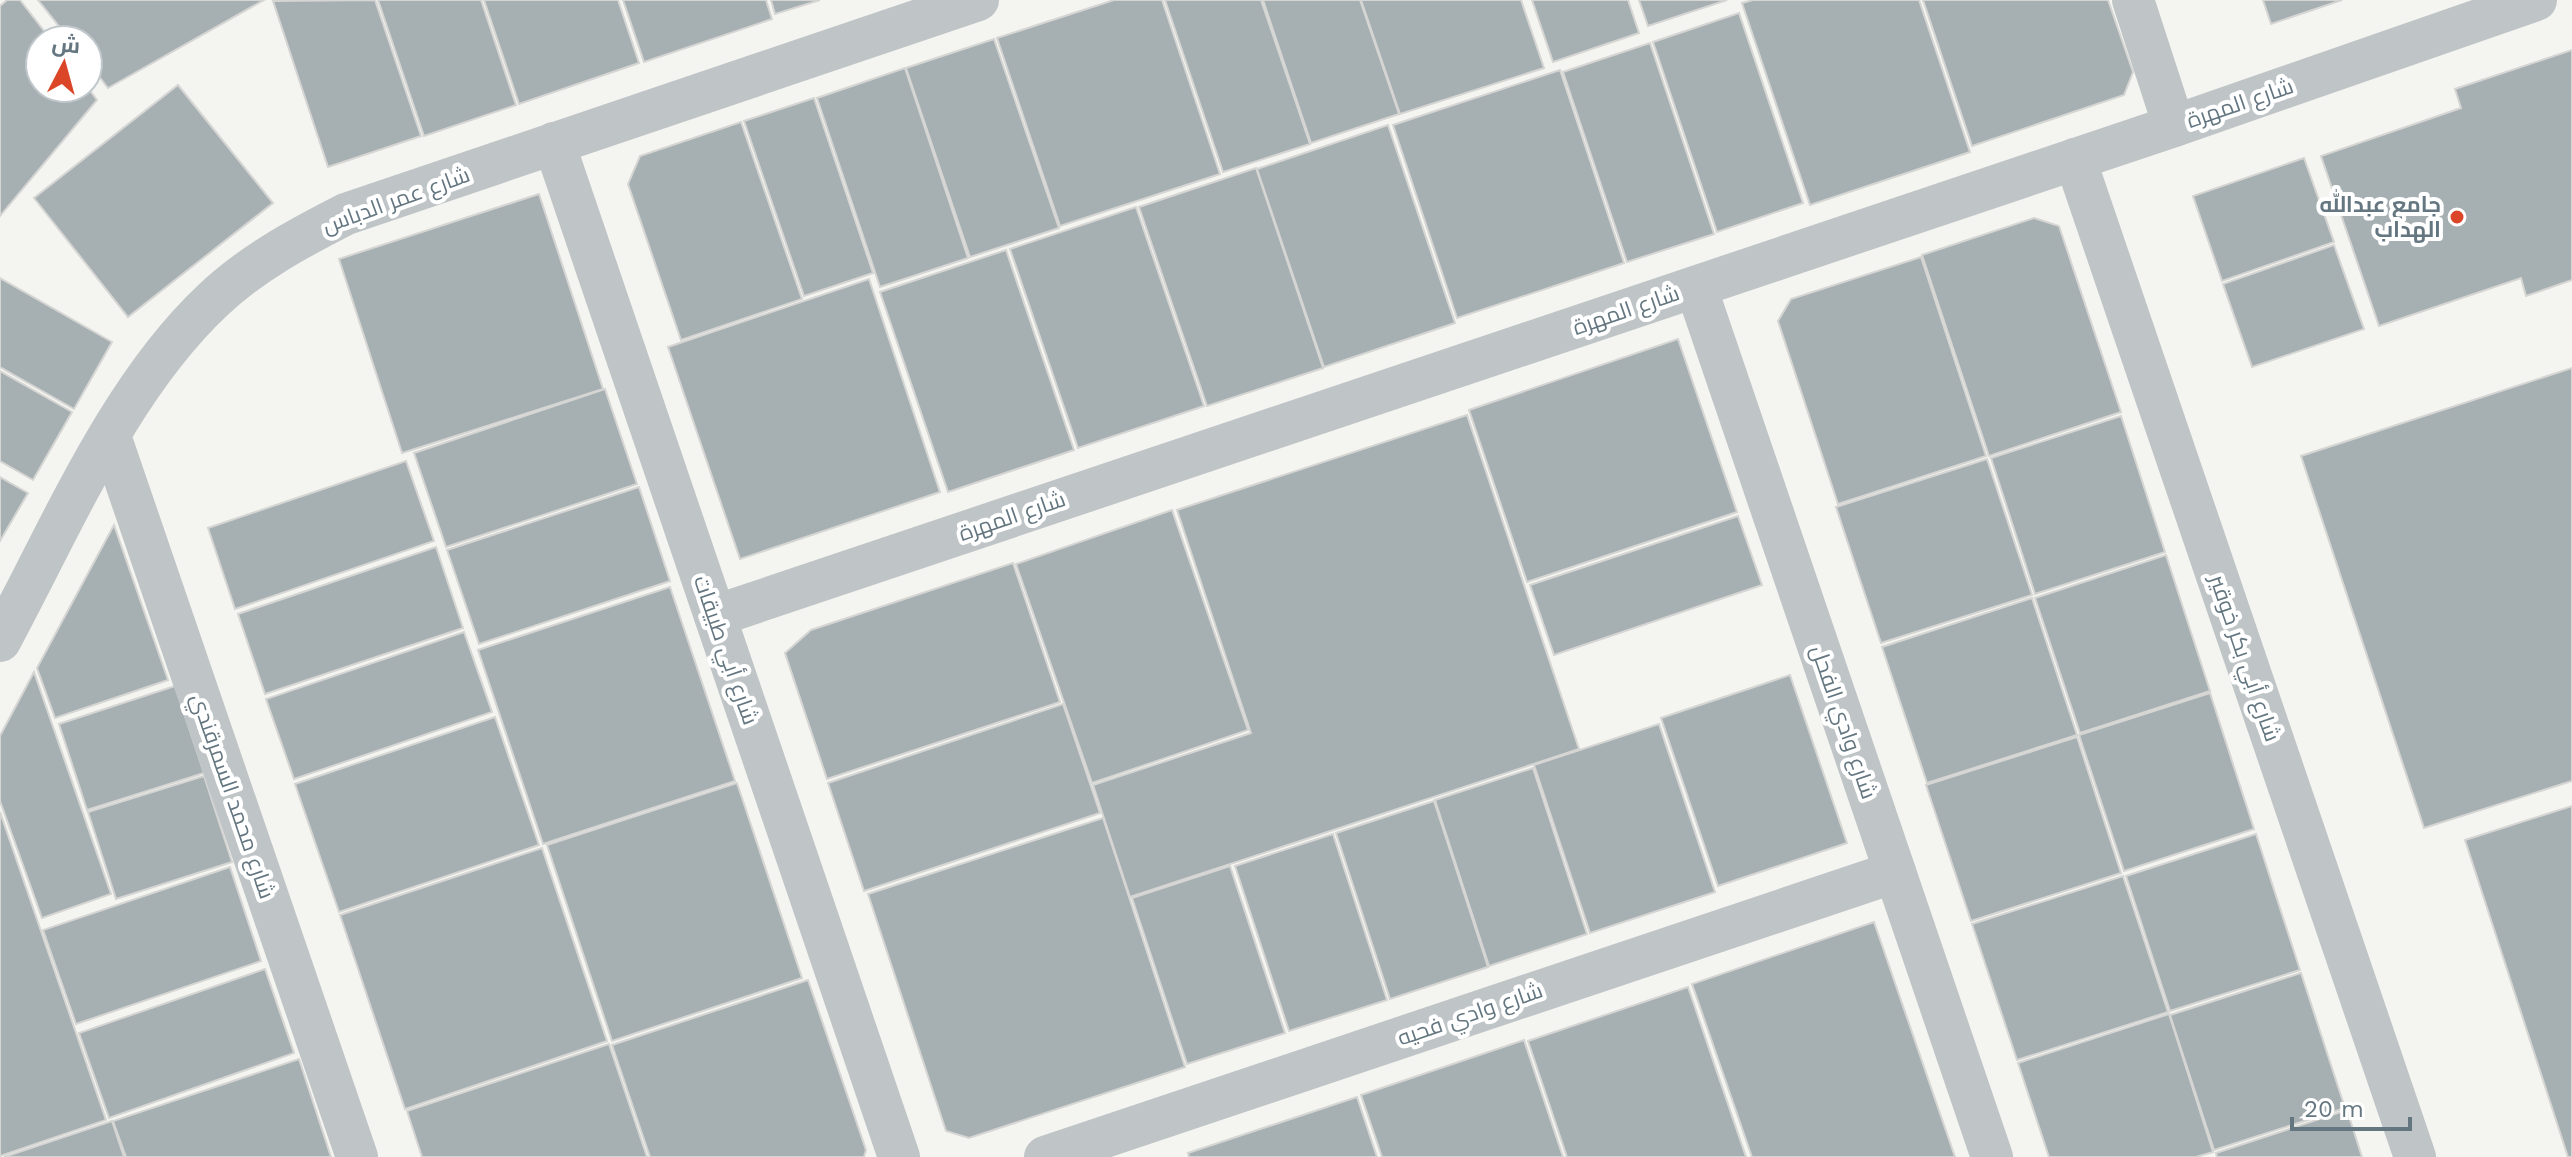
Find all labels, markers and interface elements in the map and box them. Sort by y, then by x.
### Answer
north arrow [24,24,104,104]
text: ش [51,31,81,60]
street label: شارع المهرة [2183,73,2297,135]
street label: شارع عمر الدباس [319,162,474,240]
place label: جامع عبدالله الهداب [2320,189,2441,243]
marker: جامع عبدالله الهداب [2448,208,2466,226]
street label: شارع المهرة [1569,280,1683,342]
street label: شارع المهرة [955,486,1069,548]
street label: شارع أبي بكر خوقير [2200,569,2286,746]
street label: شارع أبي طبيقات [685,572,764,729]
street label: شارع وادي الفحل [1802,642,1882,803]
street label: شارع محمد السمرقندي [182,690,280,903]
street label: شارع وادي فحيه [1394,977,1547,1054]
scale bar [2292,1081,2410,1131]
text: 20 m [2304,1095,2364,1123]

